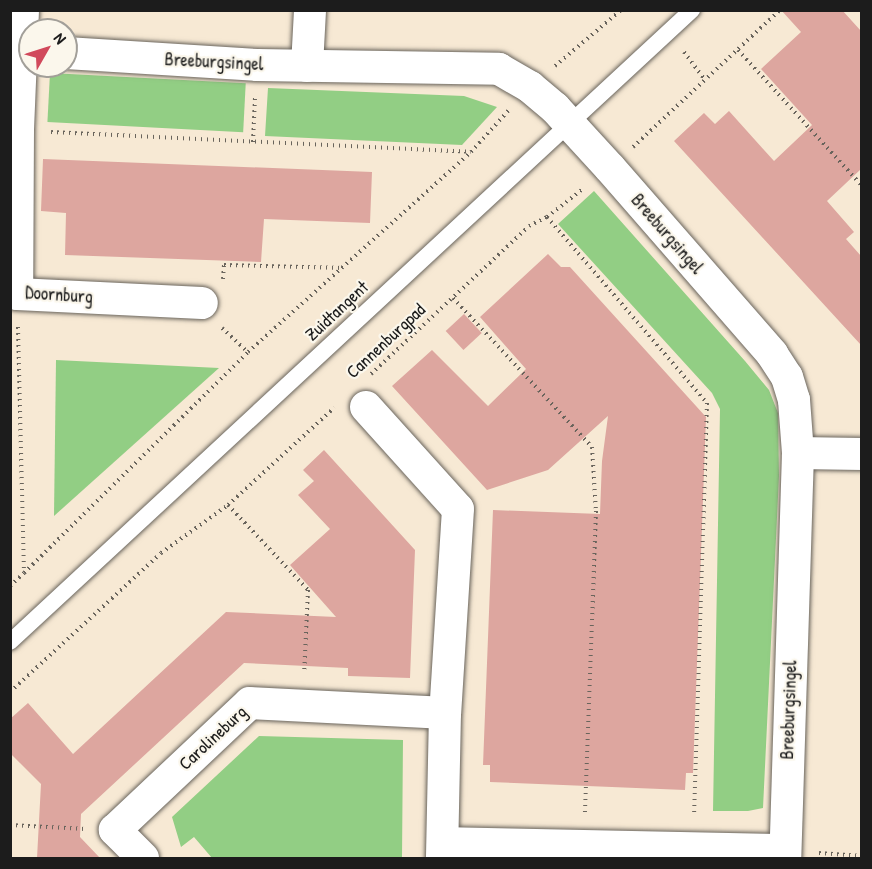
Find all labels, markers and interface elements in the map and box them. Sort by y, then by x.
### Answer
north arrow [18,18,78,78]
text: N [49,28,72,48]
street label: Breeburgsingel [164,49,264,75]
street label: Breeburgsingel [626,190,708,278]
street label: Zuidtangent [301,276,373,346]
street label: Doornburg [24,282,94,308]
street label: Cannenburgpad [342,299,430,383]
street label: Breeburgsingel [776,660,802,760]
street label: Carolineburg [175,701,251,775]

